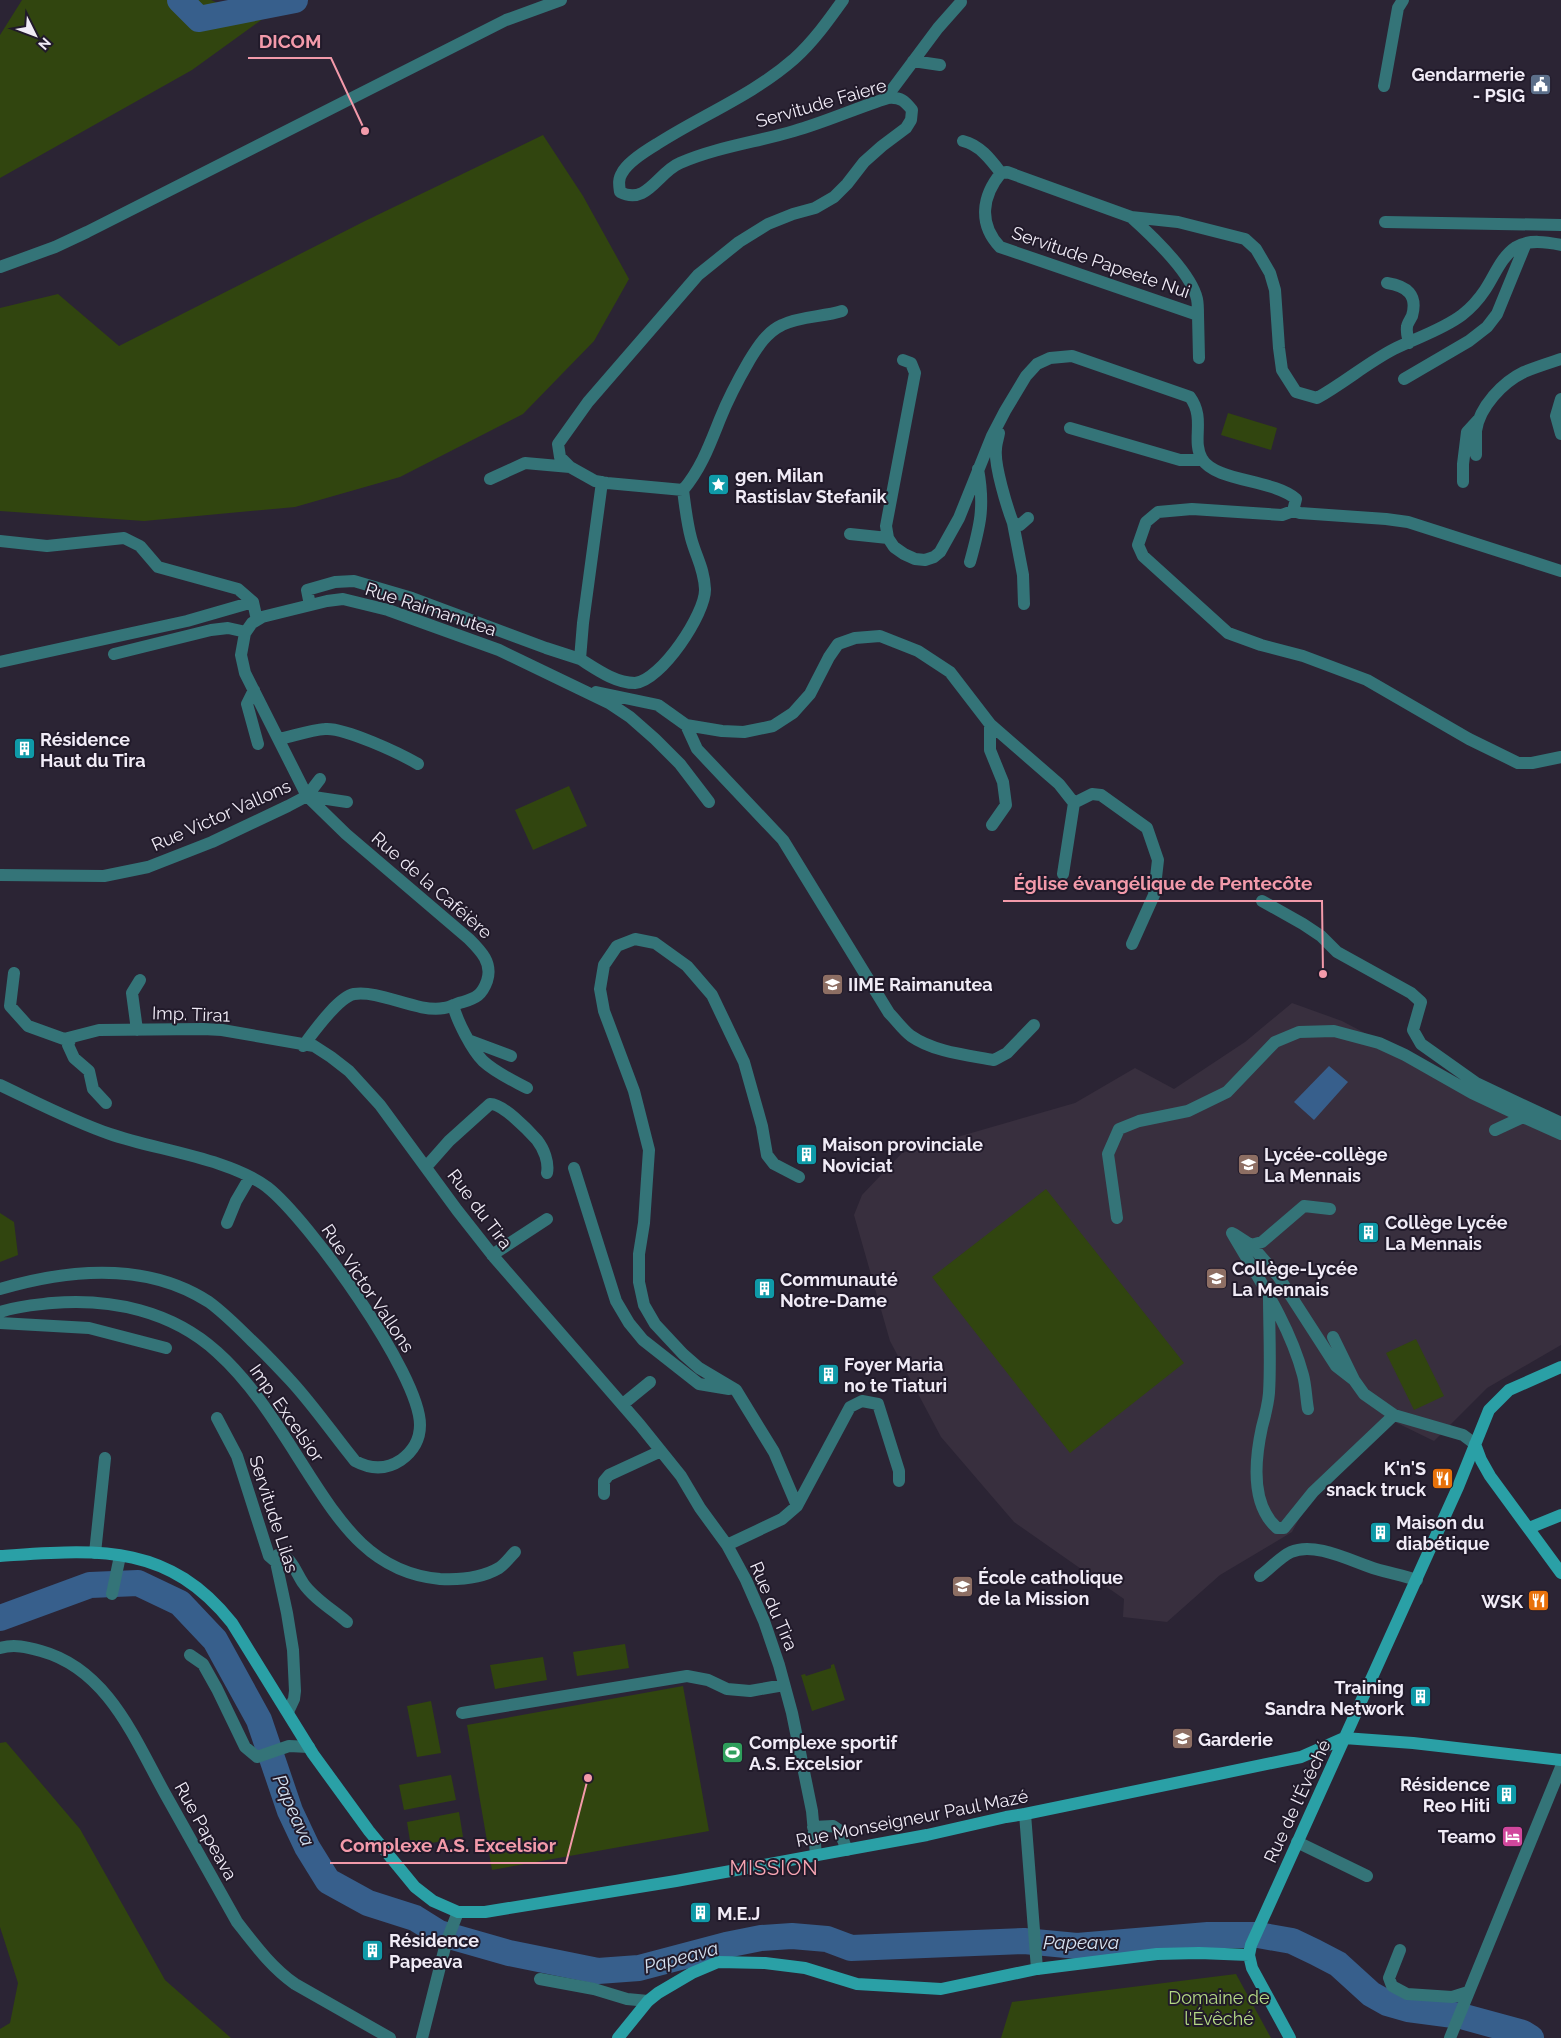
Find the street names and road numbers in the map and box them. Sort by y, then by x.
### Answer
street label: Servitude Faiere [753,74,889,132]
street label: Servitude Papeete Nui [1009,222,1193,302]
street label: Rue Raimanutea [363,578,499,640]
street label: Rue Victor Vallons [148,775,294,855]
street label: Rue de la Caféière [368,827,497,943]
street label: Imp. Tira1 [152,1002,231,1026]
street label: Rue du Tira [443,1165,517,1253]
street label: Rue Victor Vallons [317,1220,419,1356]
street label: Imp. Excelsior [246,1360,329,1467]
street label: Servitude Lilas [245,1453,303,1576]
street label: Rue du Tira [746,1558,802,1654]
street label: Rue de l'Évêché [1258,1735,1335,1866]
street label: Rue Papeava [170,1778,242,1884]
street label: Rue Monseigneur Paul Mazé [794,1785,1030,1851]

